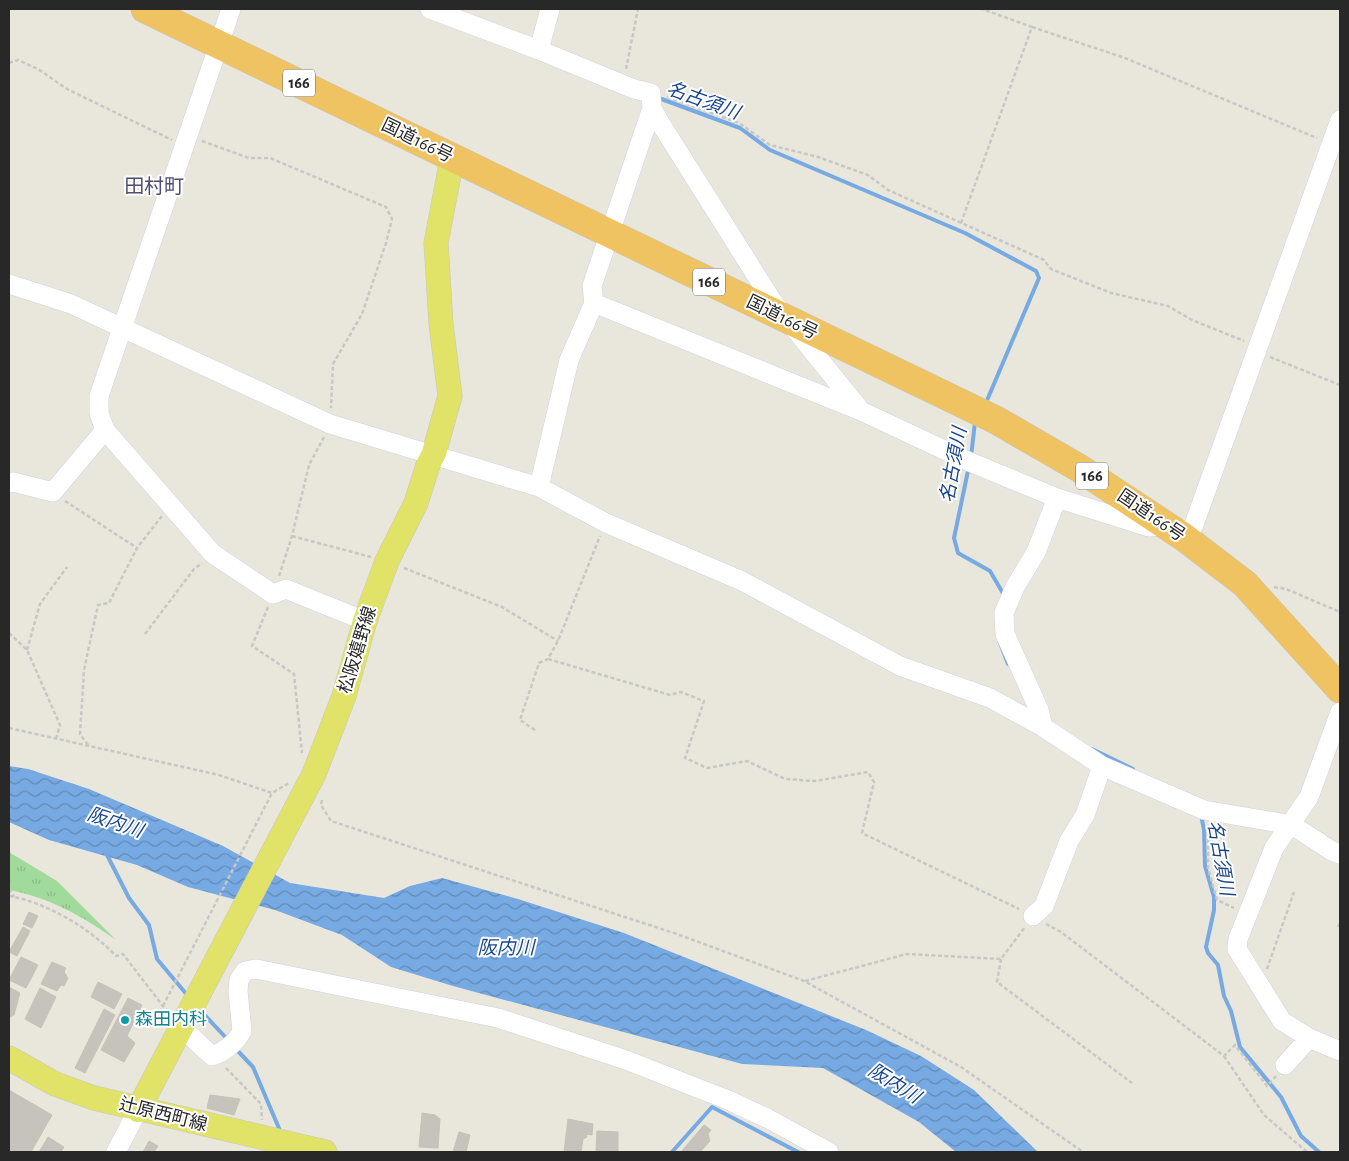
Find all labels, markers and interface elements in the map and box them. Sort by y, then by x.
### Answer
road number: 166 [283,70,315,96]
water label: 名古須川 [664,77,745,124]
street label: 国道166号 [378,114,456,166]
district label: 田村町 [124,176,184,197]
road number: 166 [693,268,725,296]
street label: 国道166号 [743,291,821,343]
water label: 名古須川 [936,424,970,504]
road number: 166 [1076,462,1108,490]
street label: 国道166号 [1114,485,1189,545]
street label: 松阪嬉野線 [334,604,380,696]
water label: 阪内川 [85,804,147,842]
water label: 名古須川 [1204,819,1238,899]
water label: 阪内川 [477,938,536,958]
place label: 森田内科 [135,1010,207,1029]
marker: 森田内科 [119,1014,131,1026]
water label: 阪内川 [865,1060,925,1108]
street label: 辻原西町線 [117,1093,209,1135]

